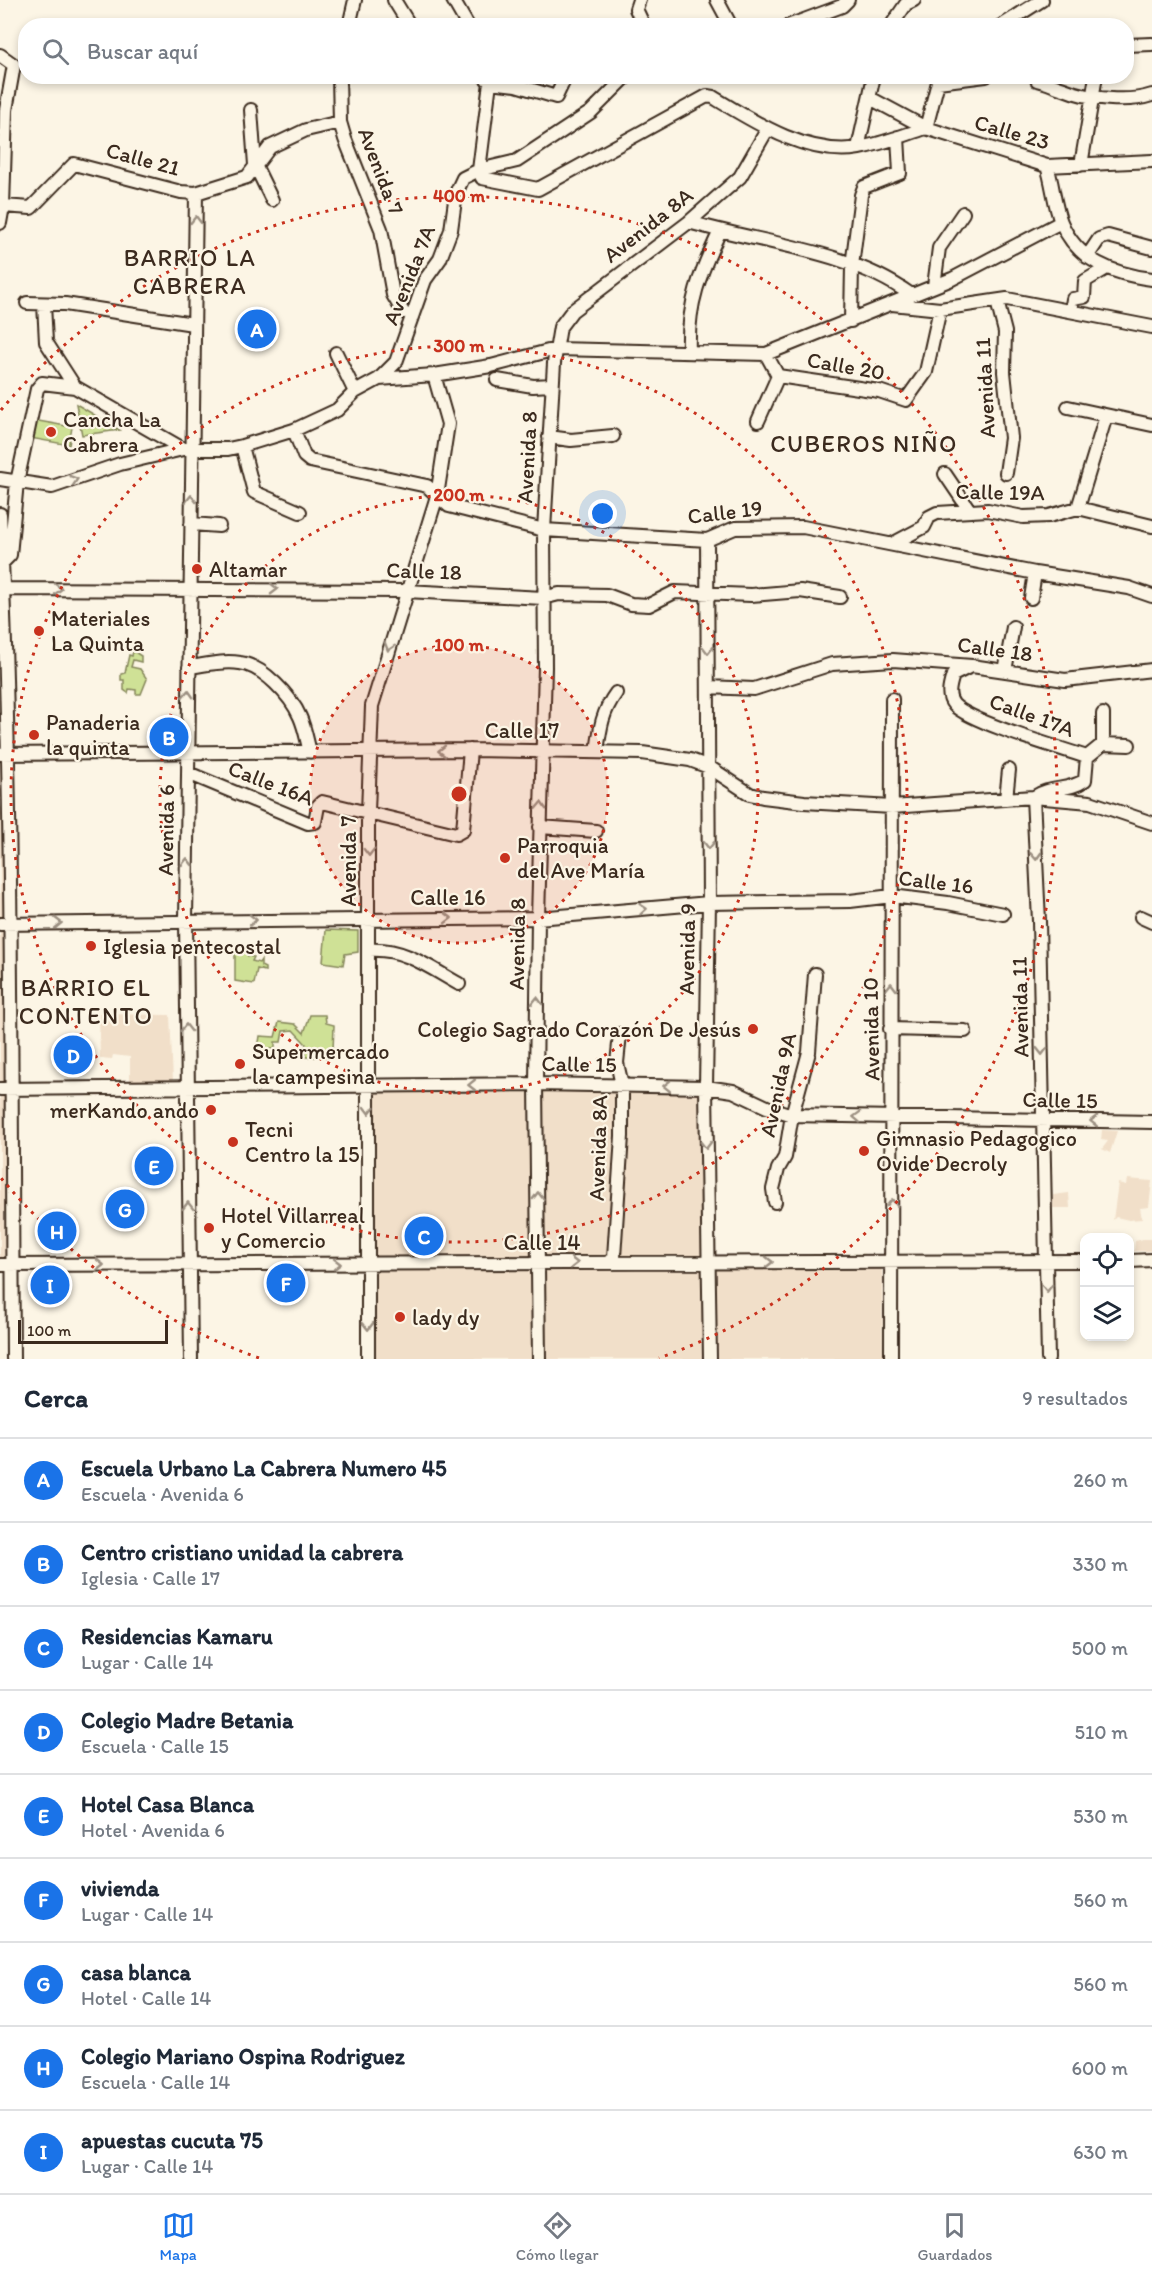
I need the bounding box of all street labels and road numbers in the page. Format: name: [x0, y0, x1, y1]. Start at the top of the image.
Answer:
street label: Calle 23: [971, 108, 1053, 156]
street label: Avenida 7: [352, 124, 410, 218]
street label: Calle 21: [103, 136, 183, 182]
street label: Avenida 8A: [598, 182, 698, 268]
street label: Avenida 7A: [377, 221, 441, 329]
street label: Avenida 11: [969, 337, 1001, 439]
street label: Calle 20: [805, 346, 887, 386]
street label: Avenida 8: [511, 410, 543, 504]
street label: Calle 19A: [955, 478, 1045, 506]
street label: Calle 19: [686, 494, 764, 530]
street label: Calle 18: [386, 556, 462, 586]
street label: Calle 18: [956, 630, 1034, 668]
street label: Calle 17A: [986, 687, 1078, 743]
street label: Calle 17: [485, 717, 559, 744]
street label: Calle 16A: [224, 754, 318, 812]
street label: Avenida 6: [152, 784, 180, 876]
street label: Avenida 7: [335, 815, 362, 907]
street label: Calle 16: [897, 864, 975, 900]
street label: Calle 16: [410, 884, 486, 911]
street label: Avenida 8: [503, 898, 531, 990]
street label: Avenida 9: [673, 903, 701, 995]
street label: Avenida 11: [1006, 956, 1034, 1058]
street label: Avenida 10: [857, 977, 885, 1081]
street label: Avenida 9A: [754, 1030, 802, 1140]
street label: Calle 15: [541, 1050, 617, 1078]
street label: Calle 15: [1022, 1086, 1098, 1114]
street label: Avenida 8A: [583, 1094, 613, 1202]
street label: Calle 14: [504, 1229, 580, 1256]

